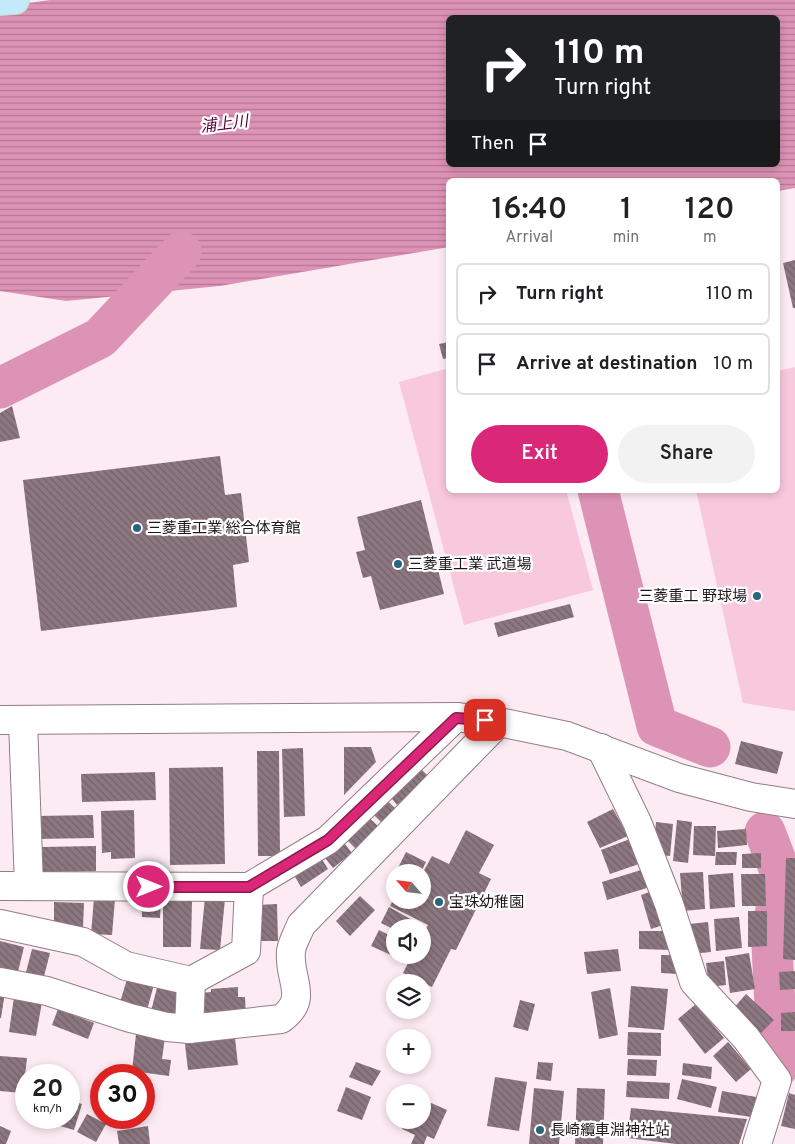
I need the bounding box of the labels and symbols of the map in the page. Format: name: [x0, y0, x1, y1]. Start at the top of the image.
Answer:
water label: 浦上川: [199, 112, 251, 138]
place label: 三菱重工業 総合体育館: [147, 520, 301, 539]
marker: 三菱重工業 総合体育館: [131, 522, 143, 534]
place label: 三菱重工業 武道場: [408, 556, 532, 575]
marker: 三菱重工業 武道場: [392, 558, 404, 570]
place label: 三菱重工 野球場: [638, 588, 747, 607]
marker: 三菱重工 野球場: [751, 590, 763, 602]
pin: [464, 699, 506, 741]
position arrow: [122, 860, 174, 912]
north arrow: [386, 864, 431, 909]
place label: 宝珠幼稚園: [449, 894, 524, 913]
marker: 宝珠幼稚園: [433, 896, 445, 908]
speed limit sign: 30: [90, 1064, 155, 1129]
place label: 長崎纜車淵神社站: [550, 1121, 670, 1141]
marker: 長崎纜車淵神社站: [534, 1124, 546, 1136]

